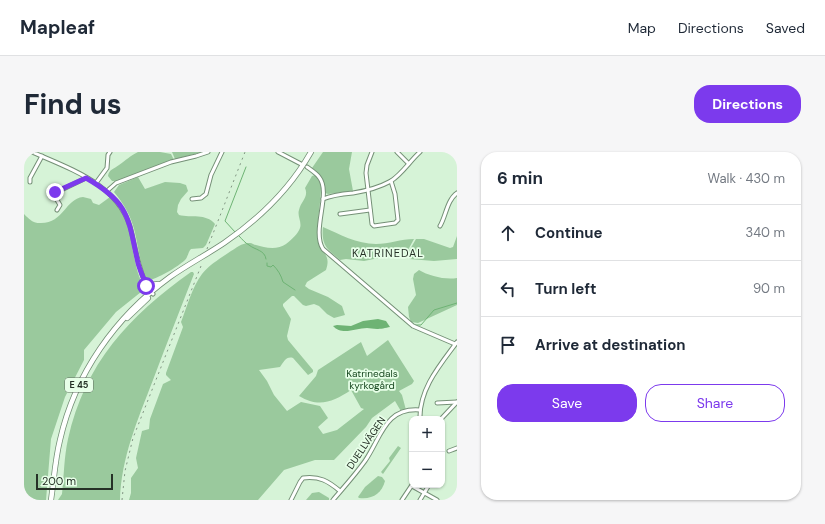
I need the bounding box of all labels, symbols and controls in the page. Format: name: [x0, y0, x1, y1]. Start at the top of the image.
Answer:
text: Mapleaf: [20, 15, 95, 40]
text: Map: [628, 19, 656, 37]
text: Directions: [678, 19, 744, 37]
text: Saved: [766, 19, 805, 37]
button: Directions: [694, 85, 801, 123]
text: Find us: [24, 86, 122, 123]
text: 6 min: [497, 167, 543, 189]
text: Walk · 430 m: [708, 170, 785, 187]
route end: [46, 183, 64, 201]
icon: ahead: [497, 222, 519, 244]
text: Continue: [535, 223, 603, 243]
text: 340 m: [745, 224, 785, 241]
district label: KATRINEDAL: [352, 246, 424, 260]
route start: [137, 277, 155, 295]
icon: left: [497, 278, 519, 300]
text: Turn left: [535, 279, 596, 299]
text: 90 m: [753, 280, 785, 297]
icon: arrive: [497, 334, 519, 356]
text: Arrive at destination: [535, 335, 686, 355]
park label: Katrinedals kyrkogård: [346, 367, 398, 392]
road number: E 45: [65, 378, 93, 392]
button: Save: [497, 384, 637, 422]
button: Share: [645, 384, 785, 422]
street label: DUELLVÄGEN: [344, 414, 388, 472]
map controls: [409, 416, 445, 488]
button: +: [409, 416, 445, 452]
button: −: [409, 452, 445, 488]
scale bar: [36, 472, 113, 491]
text: 200 m: [42, 474, 76, 488]

